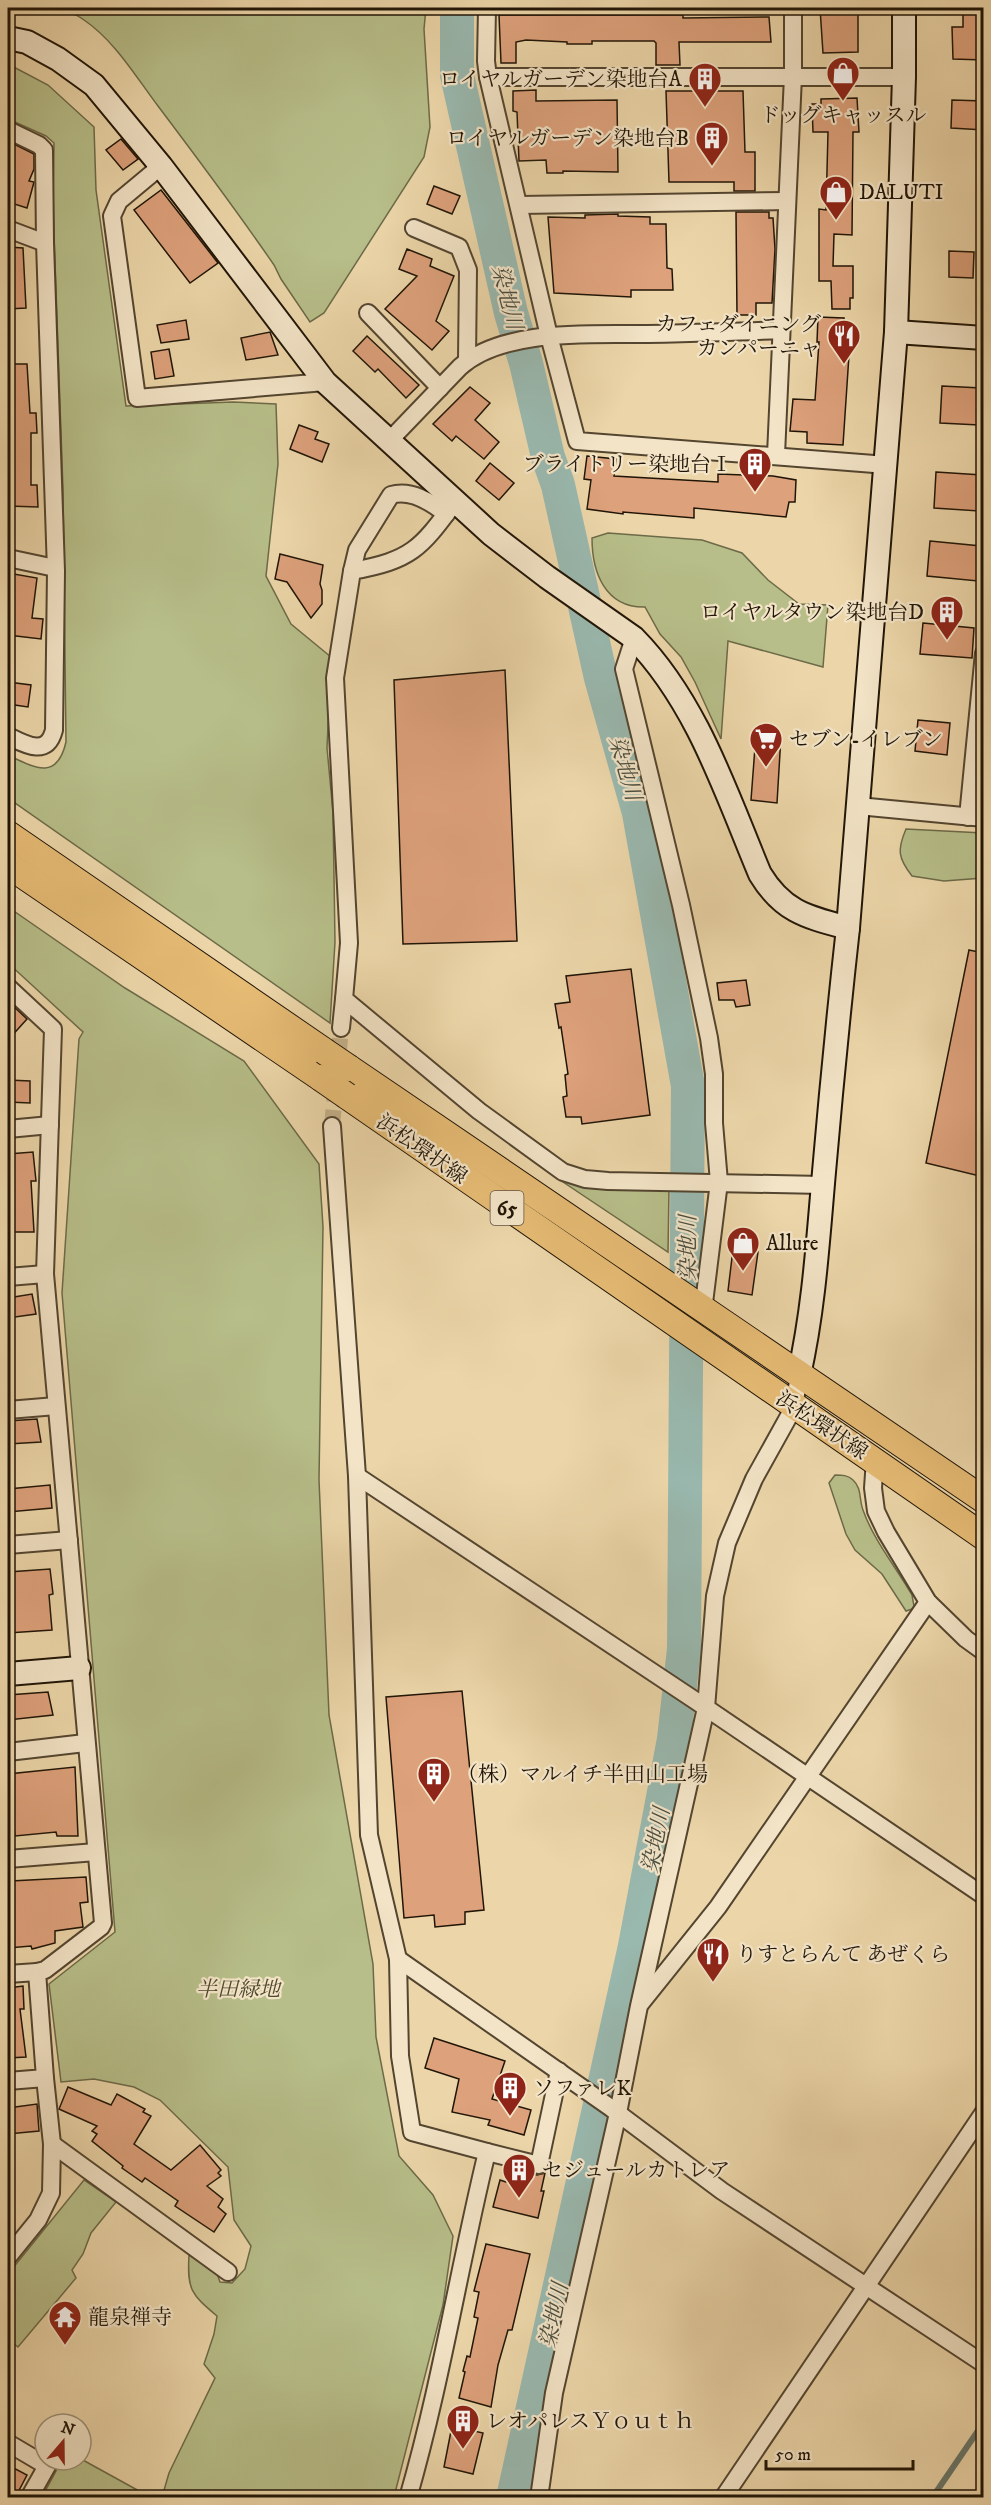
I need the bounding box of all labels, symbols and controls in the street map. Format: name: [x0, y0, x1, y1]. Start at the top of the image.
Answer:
shop icon: ドッグキャッスル: [825, 55, 861, 102]
building icon: ロイヤルガーデン染地台A: [687, 61, 723, 108]
place label: ロイヤルガーデン染地台A: [439, 67, 683, 93]
place label: ドッグキャッスル: [759, 103, 927, 129]
building icon: ロイヤルガーデン染地台B: [694, 120, 730, 167]
place label: ロイヤルガーデン染地台B: [446, 126, 689, 152]
shop icon: DALUTI: [818, 174, 854, 221]
place label: DALUTI: [859, 180, 943, 206]
water label: 染地川: [485, 262, 528, 335]
place label: カフェダイニング カンパーニャ: [656, 312, 821, 362]
restaurant icon: カフェダイニング カンパーニャ: [826, 318, 862, 365]
building icon: ブライトリー染地台Ⅰ: [737, 446, 773, 493]
place label: ブライトリー染地台Ⅰ: [523, 452, 732, 478]
building icon: ロイヤルタウン染地台D: [929, 594, 965, 641]
place label: ロイヤルタウン染地台D: [700, 600, 924, 626]
supermarket icon: セブン-イレブン: [748, 721, 784, 768]
place label: セブン-イレブン: [789, 727, 943, 753]
water label: 染地川: [602, 733, 647, 806]
street label: 浜松環状線: [371, 1109, 472, 1191]
road number: 65: [490, 1191, 524, 1225]
water label: 染地川: [675, 1213, 702, 1281]
shop icon: Allure: [725, 1225, 761, 1272]
place label: Allure: [766, 1231, 819, 1257]
street label: 浜松環状線: [771, 1386, 872, 1466]
building icon: （株）マルイチ半田山工場: [416, 1756, 452, 1803]
place label: （株）マルイチ半田山工場: [457, 1762, 708, 1788]
water label: 染地川: [637, 1803, 676, 1875]
restaurant icon: りすとらんて あぜくら: [695, 1936, 731, 1983]
place label: りすとらんて あぜくら: [736, 1942, 951, 1968]
park label: 半田緑地: [196, 1977, 282, 2003]
building icon: ソファレK: [492, 2070, 528, 2117]
place label: ソファレK: [533, 2076, 632, 2102]
building icon: セジュールカトレア: [501, 2152, 537, 2199]
place label: セジュールカトレア: [542, 2158, 730, 2184]
water label: 染地川: [534, 2278, 575, 2350]
temple icon: 龍泉禅寺: [47, 2299, 83, 2346]
place label: 龍泉禅寺: [88, 2305, 172, 2331]
building icon: レオパレスＹｏｕｔｈ: [445, 2403, 481, 2450]
place label: レオパレスＹｏｕｔｈ: [486, 2409, 695, 2435]
north arrow: [33, 2412, 93, 2472]
text: N: [58, 2417, 77, 2440]
scale bar: [766, 2433, 913, 2471]
text: 50 m: [775, 2444, 811, 2466]

